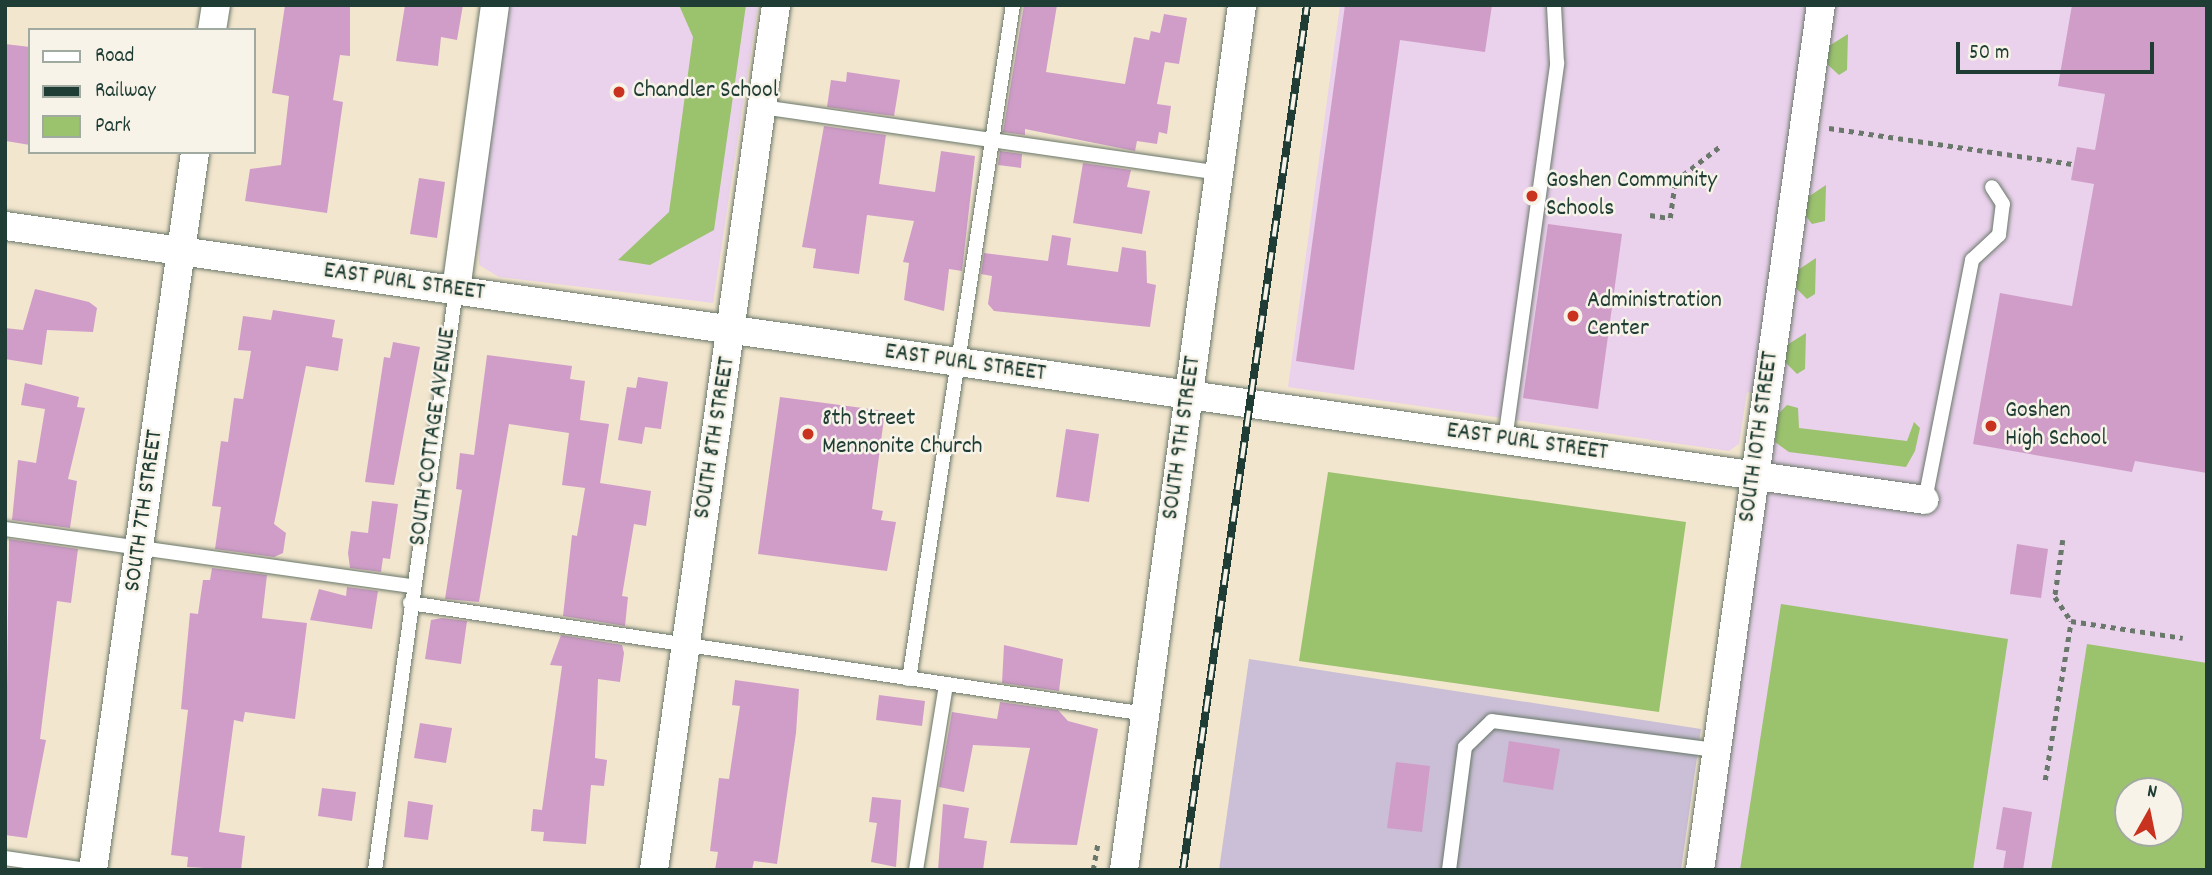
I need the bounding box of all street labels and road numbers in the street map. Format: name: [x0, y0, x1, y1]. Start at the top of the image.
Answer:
street label: EAST PURL STREET: [322, 257, 486, 309]
street label: SOUTH COTTAGE AVENUE: [404, 326, 464, 548]
street label: EAST PURL STREET: [883, 338, 1047, 390]
street label: SOUTH 10TH STREET: [1734, 350, 1786, 524]
street label: SOUTH 9TH STREET: [1157, 354, 1209, 522]
street label: SOUTH 8TH STREET: [689, 355, 743, 521]
street label: EAST PURL STREET: [1445, 417, 1609, 469]
street label: SOUTH 7TH STREET: [119, 428, 171, 594]

